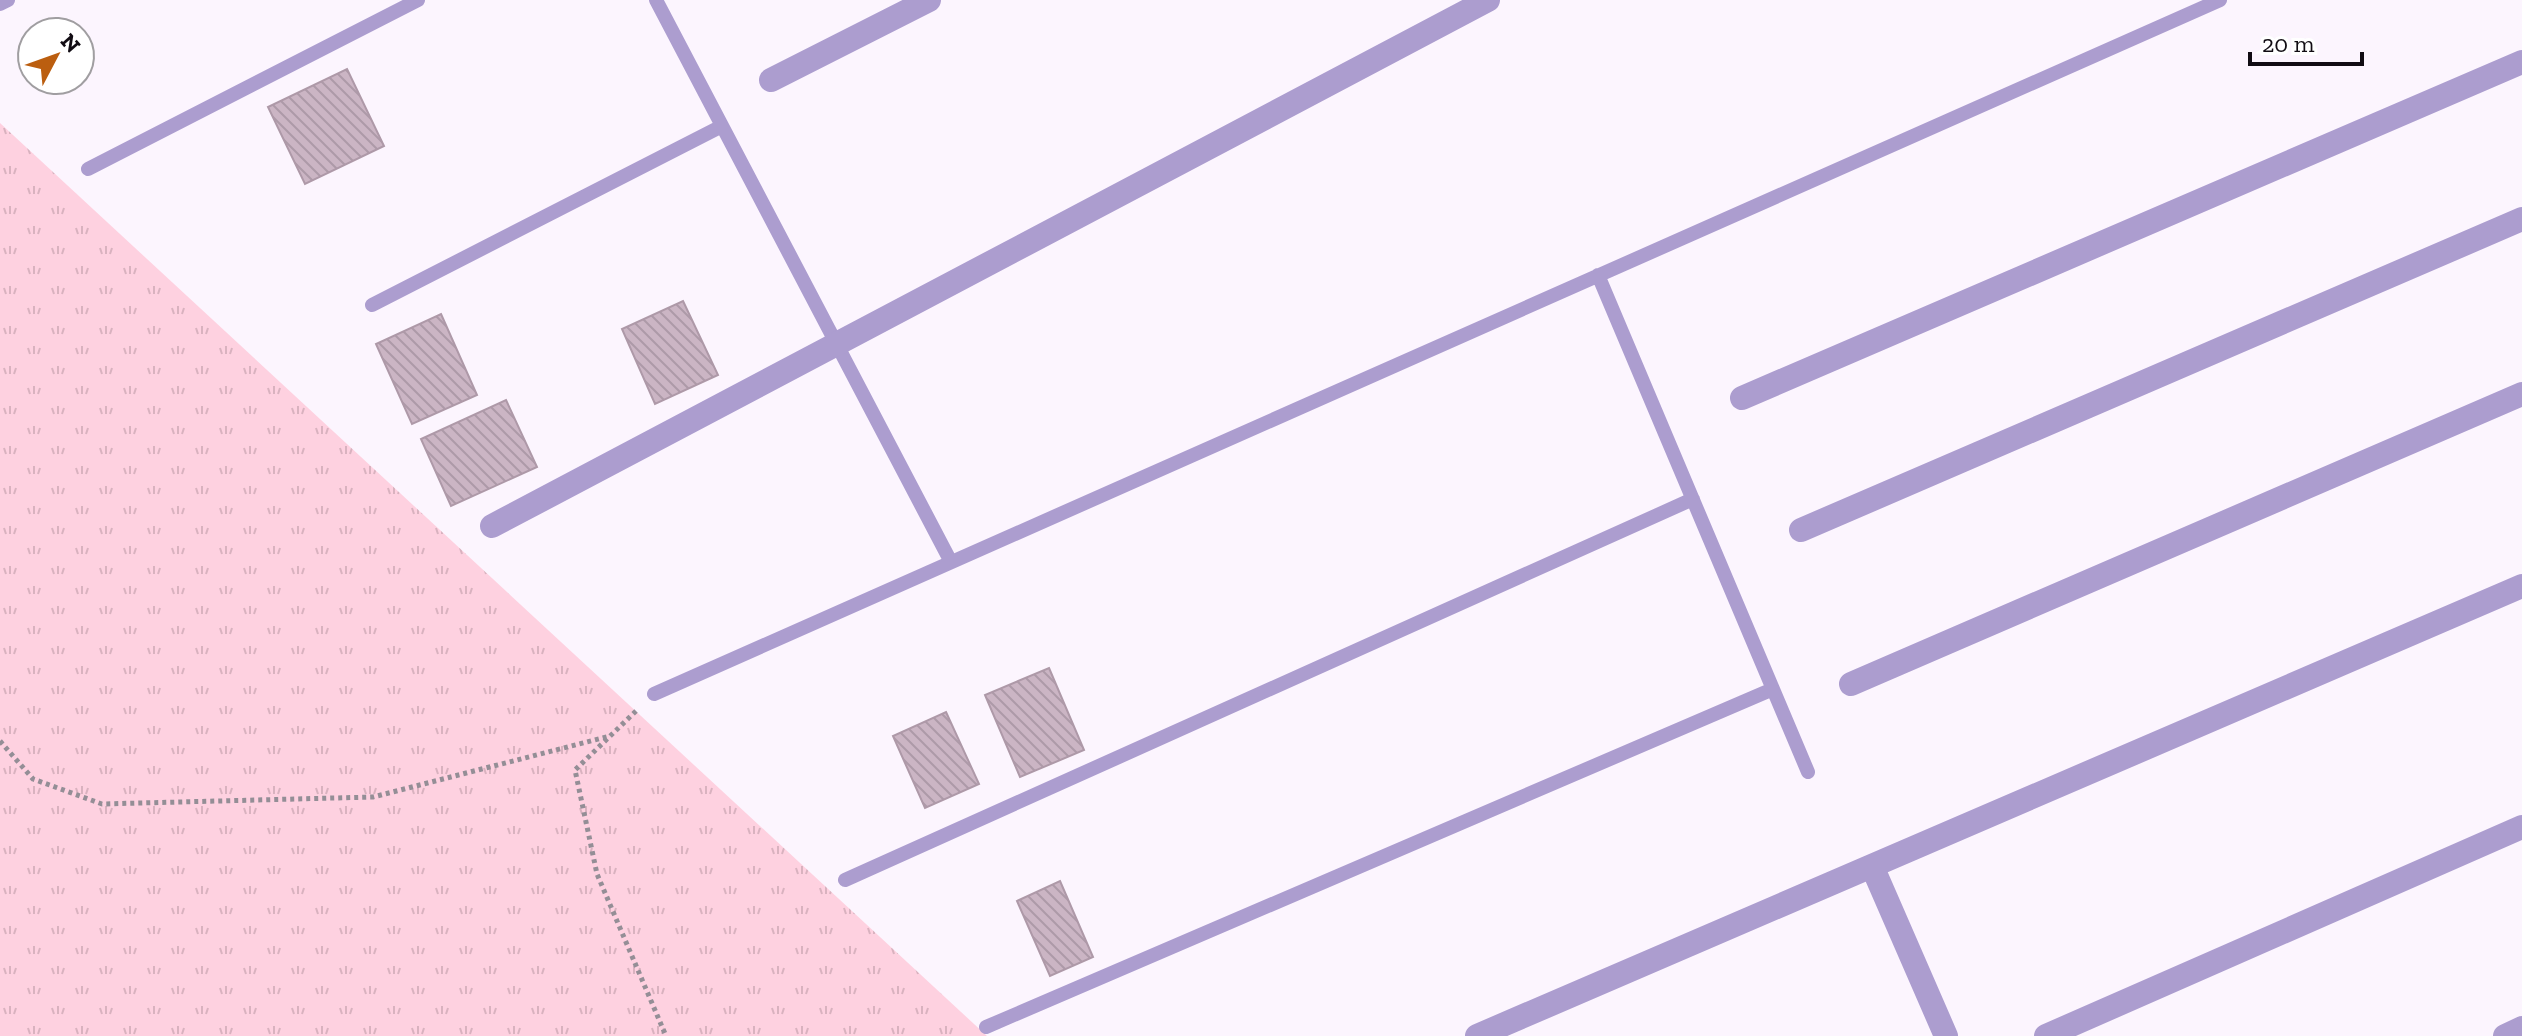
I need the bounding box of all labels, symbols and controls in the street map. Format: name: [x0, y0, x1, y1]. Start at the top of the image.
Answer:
north arrow: [16, 16, 96, 96]
scale bar: [2250, 16, 2362, 66]
text: N: [55, 28, 87, 59]
text: 20 m: [2262, 29, 2315, 58]

